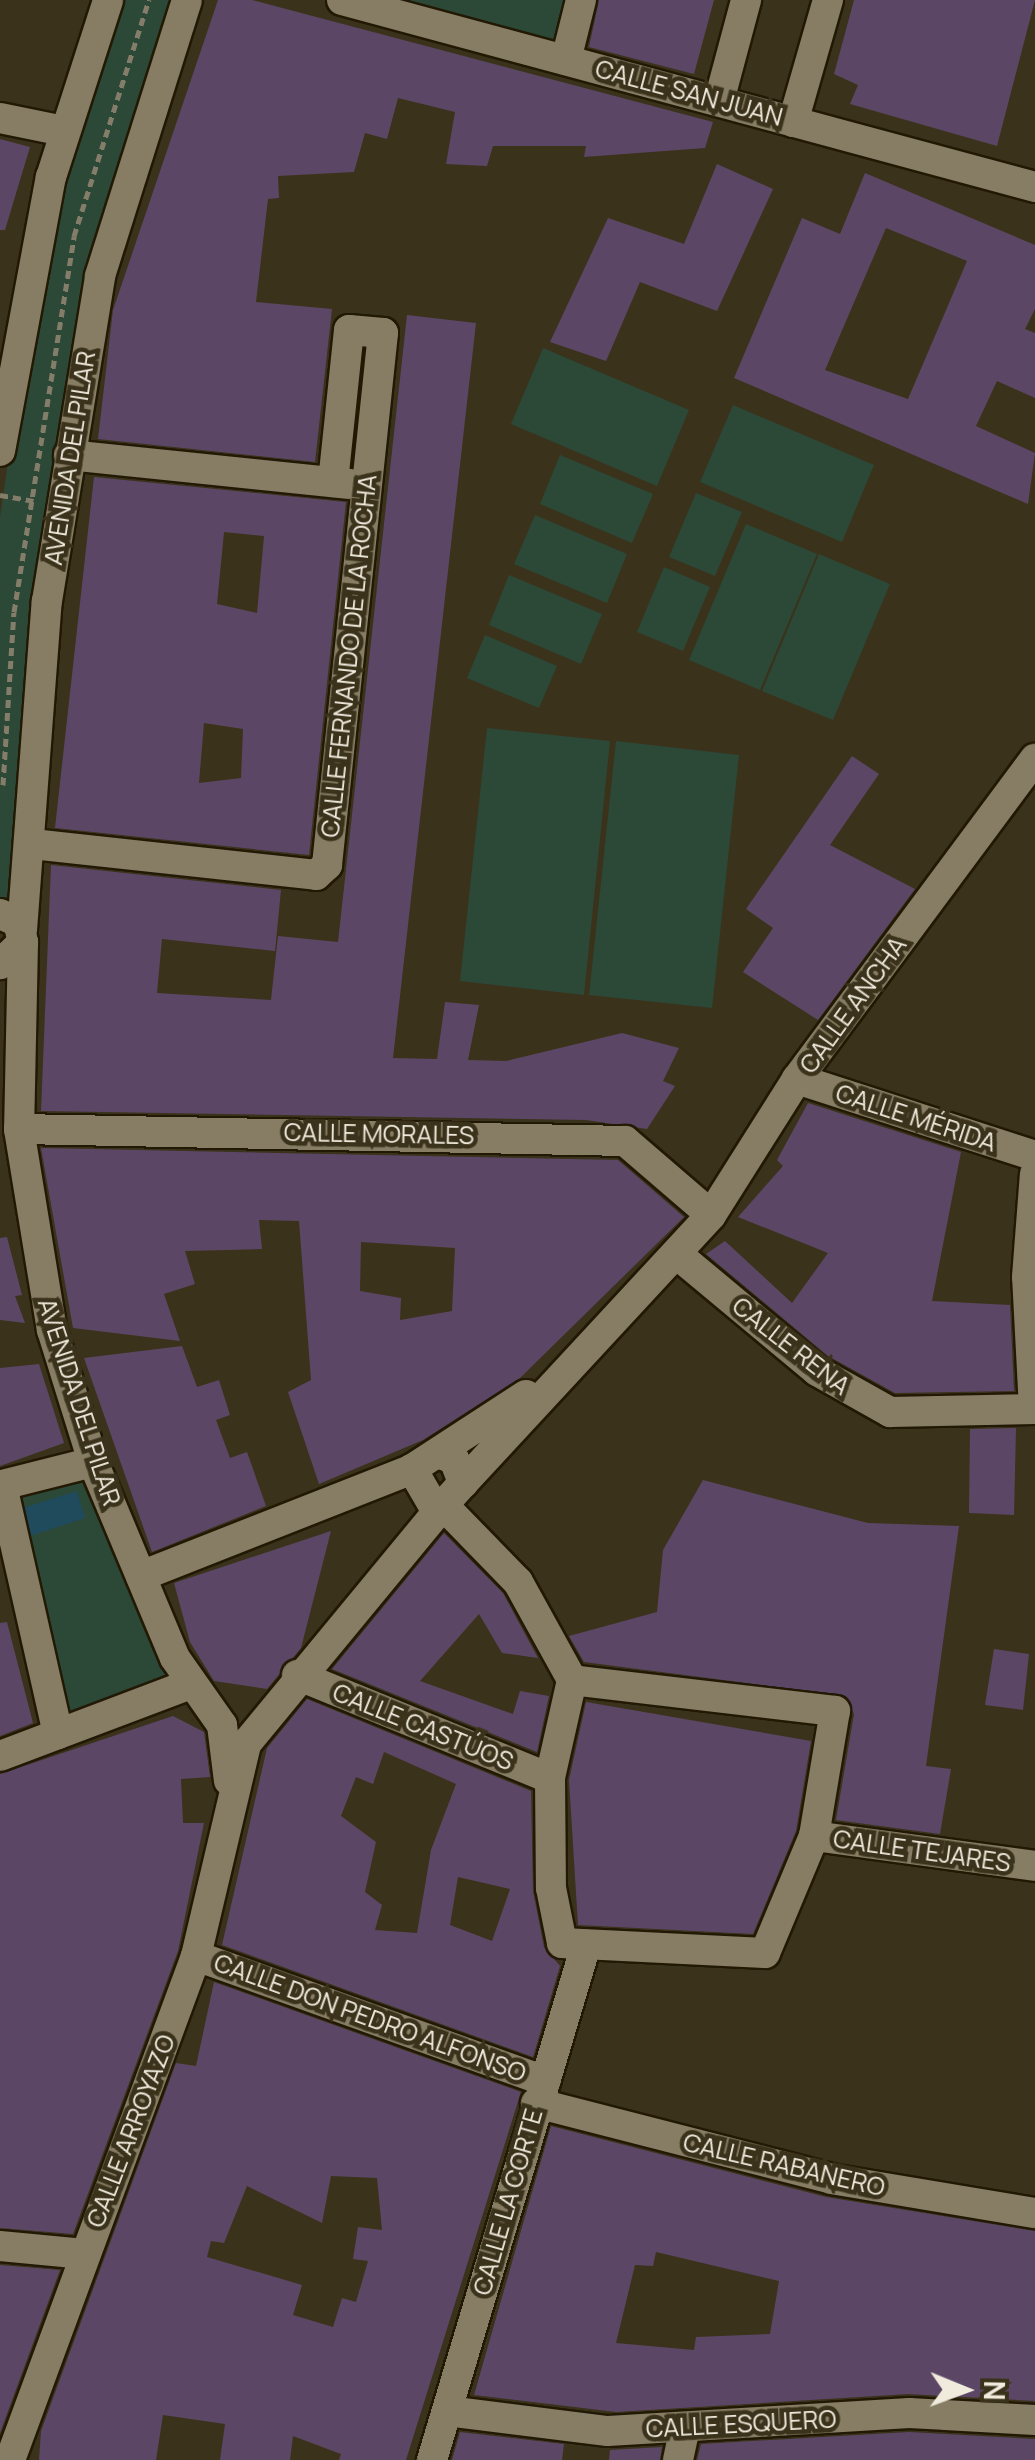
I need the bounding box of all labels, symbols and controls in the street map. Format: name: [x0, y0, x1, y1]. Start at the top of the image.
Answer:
street label: CALLE SAN JUAN: [592, 54, 786, 132]
street label: AVENIDA DEL PILAR: [38, 348, 102, 568]
street label: CALLE FERNANDO DE LA ROCHA: [315, 473, 383, 839]
street label: CALLE ANCHA: [793, 931, 913, 1079]
street label: CALLE MÉRIDA: [832, 1078, 1000, 1158]
street label: CALLE MORALES: [284, 1117, 474, 1151]
street label: CALLE RENA: [726, 1291, 856, 1401]
street label: AVENIDA DEL PILAR: [31, 1294, 127, 1510]
street label: CALLE CASTÚOS: [328, 1677, 518, 1777]
street label: CALLE TEJARES: [831, 1824, 1013, 1878]
street label: CALLE DON PEDRO ALFONSO: [210, 1947, 530, 2089]
street label: CALLE ARROYAZO: [80, 2030, 182, 2232]
street label: CALLE LA CORTE: [467, 2105, 549, 2299]
street label: CALLE RABANERO: [680, 2127, 888, 2203]
north arrow: [915, 2340, 1015, 2440]
text: N: [976, 2380, 1014, 2401]
street label: CALLE ESQUERO: [645, 2404, 837, 2444]

